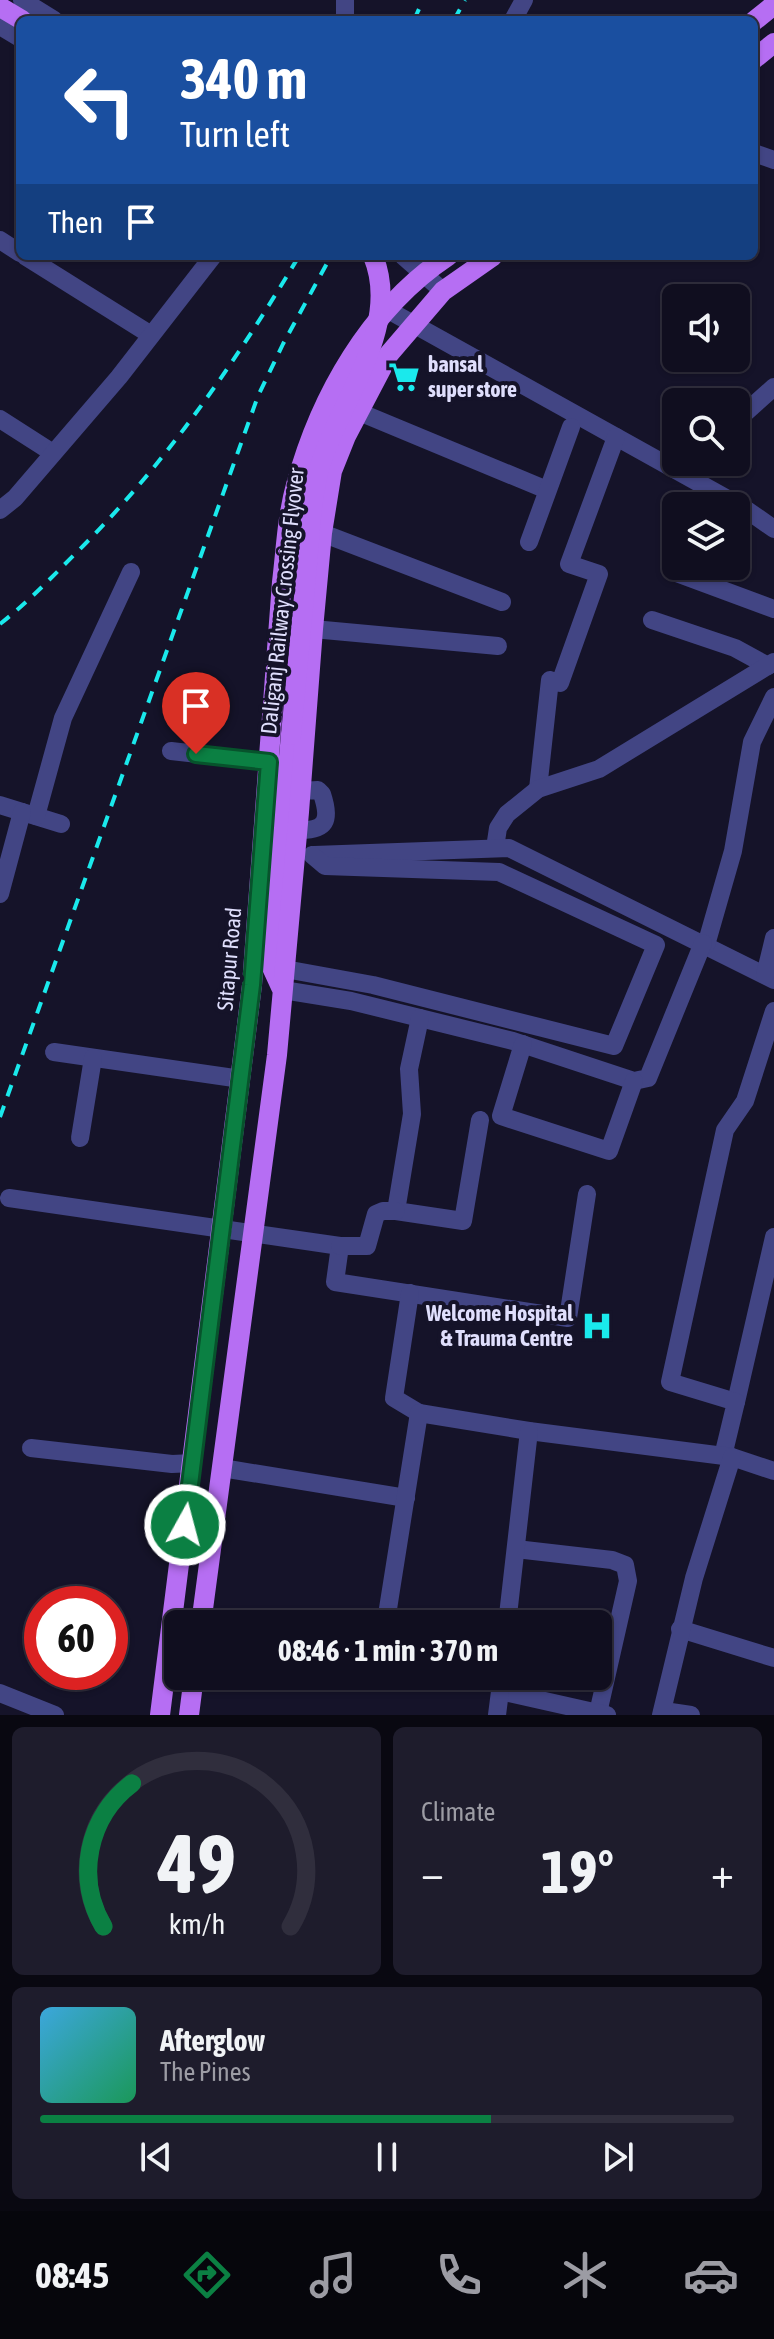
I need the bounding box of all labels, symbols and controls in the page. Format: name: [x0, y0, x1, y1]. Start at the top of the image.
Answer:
text: 340 m: [180, 47, 307, 111]
icon: left: [48, 48, 152, 152]
text: Turn left: [180, 113, 290, 155]
icon: arrive: [119, 200, 163, 244]
text: Then: [48, 205, 103, 239]
map controls: [662, 284, 750, 580]
button: sound: [662, 284, 750, 372]
place label: bansal super store: [428, 351, 517, 402]
supermarket icon: bansal super store: [387, 360, 421, 394]
button: search: [662, 388, 750, 476]
street label: Daliganj Railway Crossing Flyover: [255, 466, 309, 736]
button: layers: [662, 492, 750, 580]
pin: [162, 672, 230, 754]
icon: arrive: [174, 684, 218, 728]
street label: Sitapur Road: [212, 906, 246, 1012]
place label: Welcome Hospital & Trauma Centre: [425, 1300, 574, 1351]
hospital icon: Welcome Hospital & Trauma Centre: [580, 1309, 614, 1343]
position arrow: [143, 1483, 227, 1567]
speed limit sign: 60: [24, 1586, 128, 1690]
text: 08:46 · 1 min · 370 m: [278, 1633, 498, 1667]
text: Climate: [421, 1797, 495, 1827]
text: 49: [156, 1815, 236, 1911]
text: 19°: [541, 1837, 614, 1906]
text: −: [421, 1847, 444, 1897]
text: +: [711, 1847, 734, 1897]
text: km/h: [168, 1907, 225, 1940]
text: Afterglow: [160, 2023, 265, 2057]
text: The Pines: [160, 2057, 251, 2087]
icon: previous: [134, 2135, 178, 2179]
icon: pause: [365, 2135, 409, 2179]
icon: next: [596, 2135, 640, 2179]
icon: directions: [179, 2247, 235, 2303]
icon: music: [305, 2247, 361, 2303]
icon: phone: [431, 2247, 487, 2303]
icon: climate: [557, 2247, 613, 2303]
icon: car: [683, 2247, 739, 2303]
text: 08:45: [35, 2254, 109, 2296]

